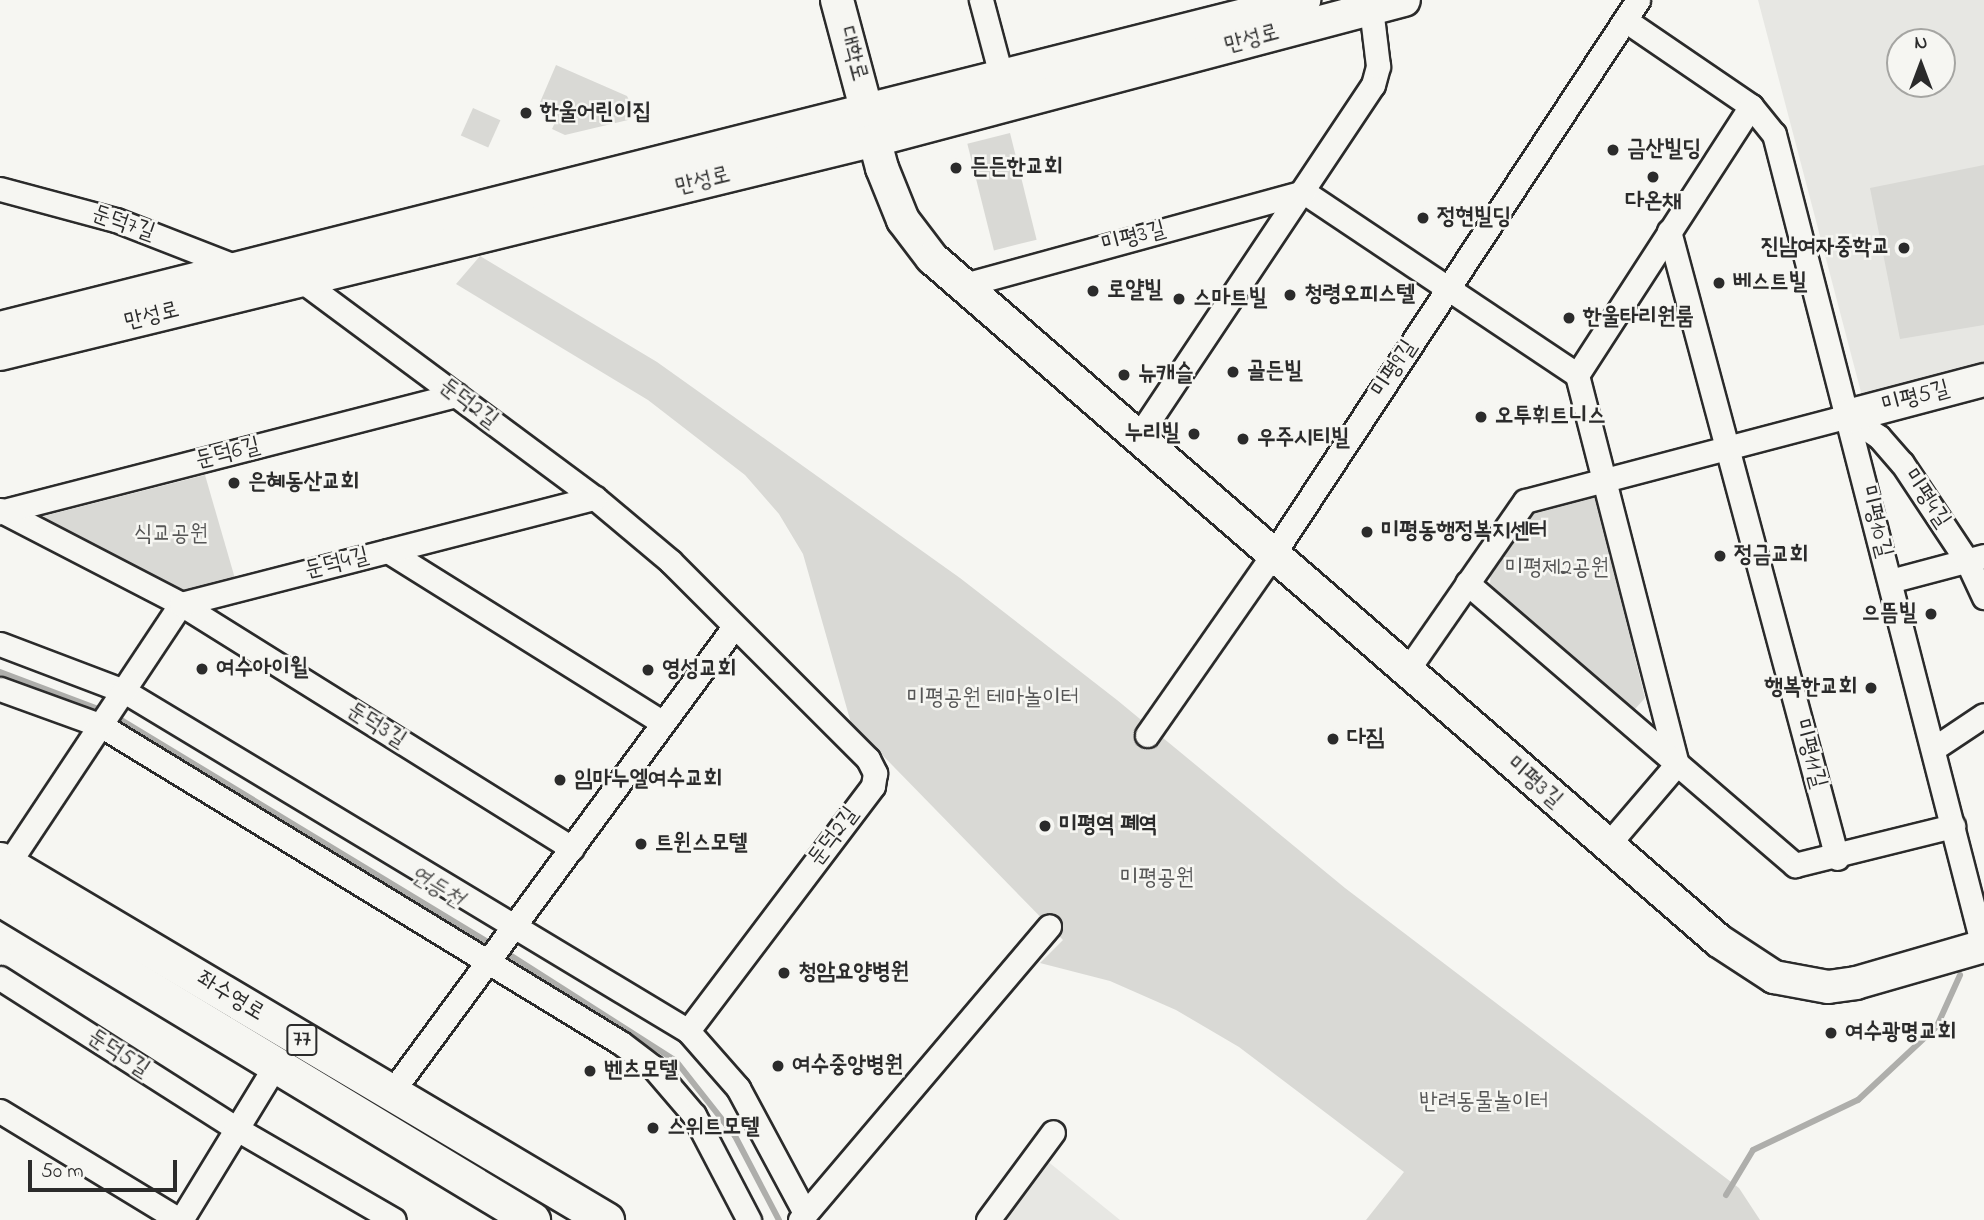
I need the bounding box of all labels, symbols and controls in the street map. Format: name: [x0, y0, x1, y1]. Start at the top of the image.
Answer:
street label: 만성로: [1222, 19, 1282, 61]
street label: 대학로: [831, 24, 873, 84]
north arrow: [1886, 28, 1956, 98]
text: N: [1915, 30, 1927, 57]
place label: 한울어린이집: [540, 99, 651, 127]
marker: 한울어린이집: [518, 105, 534, 121]
place label: 금산빌딩: [1627, 136, 1701, 164]
marker: 금산빌딩: [1605, 142, 1621, 158]
place label: 든든한교회: [970, 154, 1063, 182]
marker: 든든한교회: [948, 160, 964, 176]
street label: 만성로: [673, 162, 733, 202]
marker: 다온채: [1645, 169, 1661, 185]
place label: 다온채: [1625, 188, 1681, 216]
street label: 둔덕7길: [88, 200, 158, 248]
place label: 정현빌딩: [1437, 204, 1511, 232]
marker: 정현빌딩: [1415, 210, 1431, 226]
street label: 미평3길: [1099, 216, 1169, 260]
place label: 진남여자중학교: [1760, 234, 1890, 262]
marker: 진남여자중학교: [1896, 240, 1912, 256]
place label: 베스트빌: [1733, 269, 1807, 297]
marker: 베스트빌: [1711, 275, 1727, 291]
place label: 로얄빌: [1107, 277, 1163, 305]
place label: 청령오피스텔: [1304, 281, 1415, 309]
marker: 로얄빌: [1085, 283, 1101, 299]
place label: 스마트빌: [1193, 285, 1267, 313]
marker: 청령오피스텔: [1282, 287, 1298, 303]
marker: 스마트빌: [1171, 291, 1187, 307]
street label: 만성로: [122, 297, 182, 337]
place label: 한울타리원룸: [1583, 304, 1694, 332]
marker: 한울타리원룸: [1561, 310, 1577, 326]
street label: 미평9길: [1366, 335, 1424, 403]
place label: 골든빌: [1247, 358, 1303, 386]
place label: 뉴캐슬: [1138, 361, 1194, 389]
marker: 골든빌: [1225, 364, 1241, 380]
marker: 뉴캐슬: [1116, 367, 1132, 383]
street label: 둔덕2길: [433, 373, 503, 435]
street label: 미평5길: [1879, 376, 1953, 420]
place label: 오투휘트니스: [1495, 403, 1606, 431]
marker: 오투휘트니스: [1473, 409, 1489, 425]
place label: 누리빌: [1124, 420, 1180, 448]
place label: 우주시티빌: [1257, 425, 1350, 453]
marker: 누리빌: [1186, 426, 1202, 442]
marker: 우주시티빌: [1235, 431, 1251, 447]
street label: 둔덕6길: [193, 433, 263, 475]
street label: 미평4길: [1896, 464, 1956, 534]
place label: 은혜동산교회: [248, 469, 359, 497]
marker: 은혜동산교회: [226, 475, 242, 491]
street label: 미평10길: [1853, 483, 1897, 561]
place label: 미평동행정복지센터: [1381, 518, 1548, 546]
park label: 식교공원: [134, 521, 208, 549]
marker: 미평동행정복지센터: [1359, 524, 1375, 540]
place label: 정금교회: [1734, 542, 1808, 570]
street label: 둔덕4길: [302, 543, 372, 585]
marker: 정금교회: [1712, 548, 1728, 564]
park label: 미평제2공원: [1505, 555, 1609, 583]
place label: 으뜸빌: [1861, 600, 1917, 628]
marker: 으뜸빌: [1923, 606, 1939, 622]
place label: 여수아이윌: [216, 655, 309, 683]
place label: 영성교회: [662, 656, 736, 684]
marker: 여수아이윌: [194, 661, 210, 677]
marker: 영성교회: [640, 662, 656, 678]
place label: 행복한교회: [1764, 674, 1857, 702]
marker: 행복한교회: [1863, 680, 1879, 696]
park label: 미평공원 테마놀이터: [907, 685, 1079, 713]
street label: 둔덕3길: [341, 697, 411, 755]
street label: 미평11길: [1787, 717, 1831, 791]
place label: 다짐: [1347, 725, 1384, 753]
marker: 다짐: [1325, 731, 1341, 747]
street label: 미평3길: [1500, 751, 1568, 815]
place label: 임마누엘여수교회: [574, 766, 722, 794]
marker: 임마누엘여수교회: [552, 772, 568, 788]
street label: 둔덕2길: [803, 802, 865, 872]
place label: 미평역 폐역: [1059, 812, 1157, 840]
marker: 미평역 폐역: [1037, 818, 1053, 834]
place label: 트윈스모텔: [655, 830, 748, 858]
marker: 트윈스모텔: [633, 836, 649, 852]
water label: 연등천: [404, 861, 468, 915]
park label: 미평공원: [1120, 865, 1194, 893]
place label: 청암요양병원: [798, 959, 909, 987]
marker: 청암요양병원: [776, 965, 792, 981]
street label: 좌수영로: [191, 966, 269, 1028]
place label: 여수광명교회: [1845, 1019, 1956, 1047]
road number: 77: [286, 1023, 318, 1058]
street label: 둔덕5길: [82, 1024, 154, 1084]
marker: 여수광명교회: [1823, 1025, 1839, 1041]
place label: 여수중앙병원: [792, 1052, 903, 1080]
place label: 벤츠모텔: [604, 1057, 678, 1085]
marker: 여수중앙병원: [770, 1058, 786, 1074]
marker: 벤츠모텔: [582, 1063, 598, 1079]
park label: 반려동물놀이터: [1419, 1089, 1549, 1117]
place label: 스위트모텔: [667, 1114, 760, 1142]
marker: 스위트모텔: [645, 1120, 661, 1136]
scale bar: [32, 1146, 180, 1190]
text: 50 m: [41, 1157, 84, 1187]

